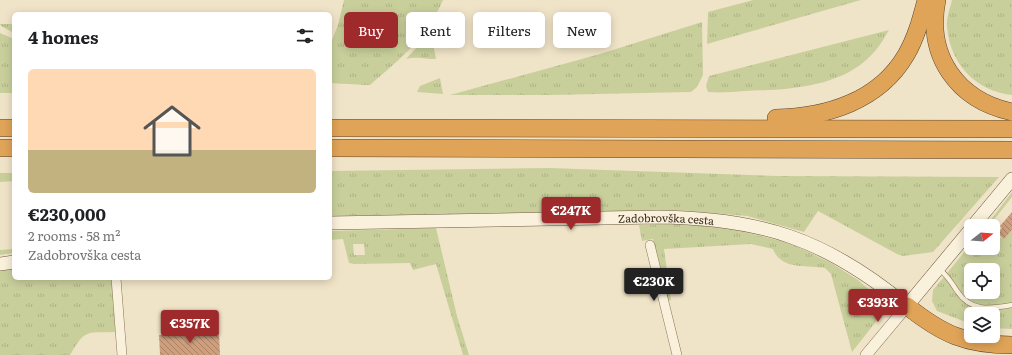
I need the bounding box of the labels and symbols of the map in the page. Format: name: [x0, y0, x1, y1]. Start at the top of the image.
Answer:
pin: €247K: [543, 197, 599, 231]
street label: Zadobrovška cesta: [618, 209, 715, 228]
north arrow: [964, 219, 1000, 255]
pin: €230K: [626, 268, 682, 302]
pin: €393K: [850, 289, 906, 323]
pin: €357K: [162, 310, 218, 344]

